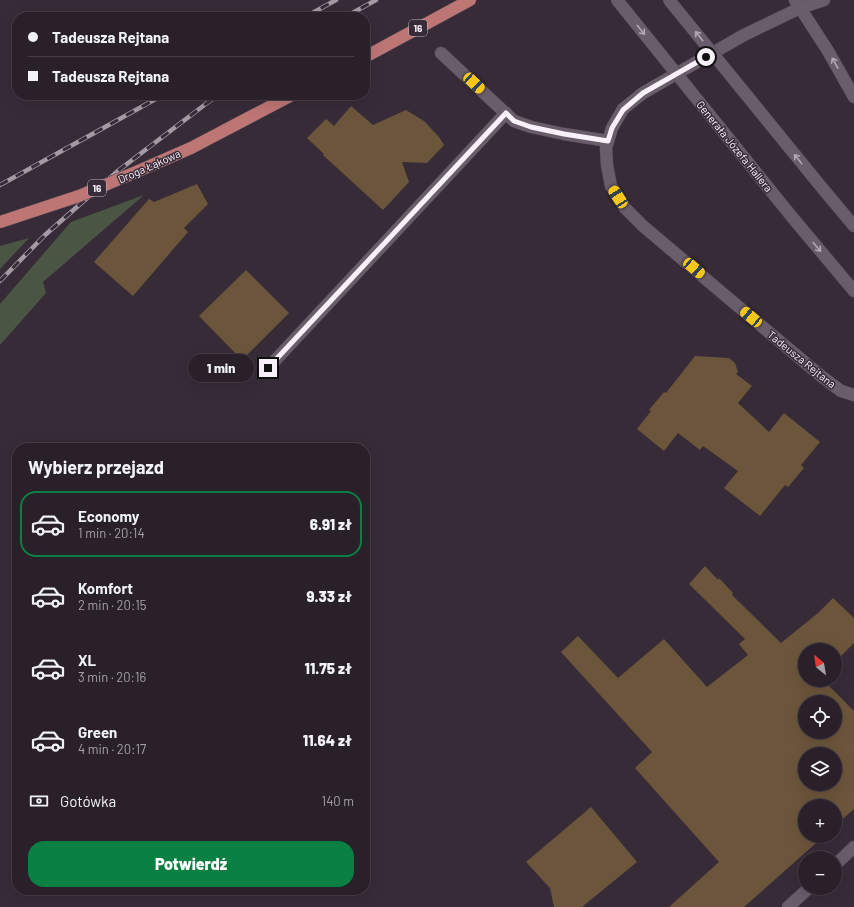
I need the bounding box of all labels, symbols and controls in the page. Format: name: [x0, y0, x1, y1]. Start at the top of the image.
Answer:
road number: 16: [409, 20, 427, 36]
one-way arrow: [637, 25, 646, 36]
text: Tadeusza Rejtana: [52, 28, 169, 46]
one-way arrow: [694, 31, 703, 42]
route start: [697, 48, 715, 66]
one-way arrow: [830, 57, 838, 69]
text: Tadeusza Rejtana: [52, 67, 169, 85]
car: [461, 70, 487, 96]
street label: Generała Józefa Hallera: [694, 98, 776, 194]
street label: Droga Łąkowa: [116, 146, 182, 186]
one-way arrow: [794, 153, 803, 164]
road number: 16: [88, 180, 106, 196]
car: [606, 184, 630, 210]
one-way arrow: [812, 241, 821, 252]
car: [681, 256, 707, 280]
car: [738, 305, 764, 329]
street label: Tadeusza Rejtana: [765, 328, 839, 390]
callout: 1 min: [188, 354, 254, 382]
route end: [259, 359, 277, 377]
text: 1 min: [207, 360, 235, 376]
text: Wybierz przejazd: [28, 456, 164, 478]
icon: car: [30, 506, 66, 542]
text: Economy: [78, 507, 139, 525]
text: 6.91 zł: [310, 515, 352, 533]
text: 1 min · 20:14: [78, 525, 145, 541]
icon: car: [30, 578, 66, 614]
text: Komfort: [78, 579, 133, 597]
text: 9.33 zł: [307, 587, 352, 605]
text: 2 min · 20:15: [78, 597, 147, 613]
north arrow: [798, 643, 842, 687]
map controls: [798, 643, 842, 895]
icon: car: [30, 650, 66, 686]
text: XL: [78, 651, 96, 669]
text: 11.75 zł: [304, 659, 352, 677]
text: 3 min · 20:16: [78, 669, 146, 685]
button: locate: [798, 695, 842, 739]
icon: car: [30, 722, 66, 758]
text: Green: [78, 723, 117, 741]
text: 11.64 zł: [303, 731, 352, 749]
text: 4 min · 20:17: [78, 741, 146, 757]
button: layers: [798, 747, 842, 791]
icon: cash: [28, 790, 50, 812]
text: Gotówka: [60, 792, 116, 810]
text: 140 m: [322, 793, 354, 809]
button: +: [798, 799, 842, 843]
button: Potwierdź: [28, 841, 354, 887]
button: −: [798, 851, 842, 895]

